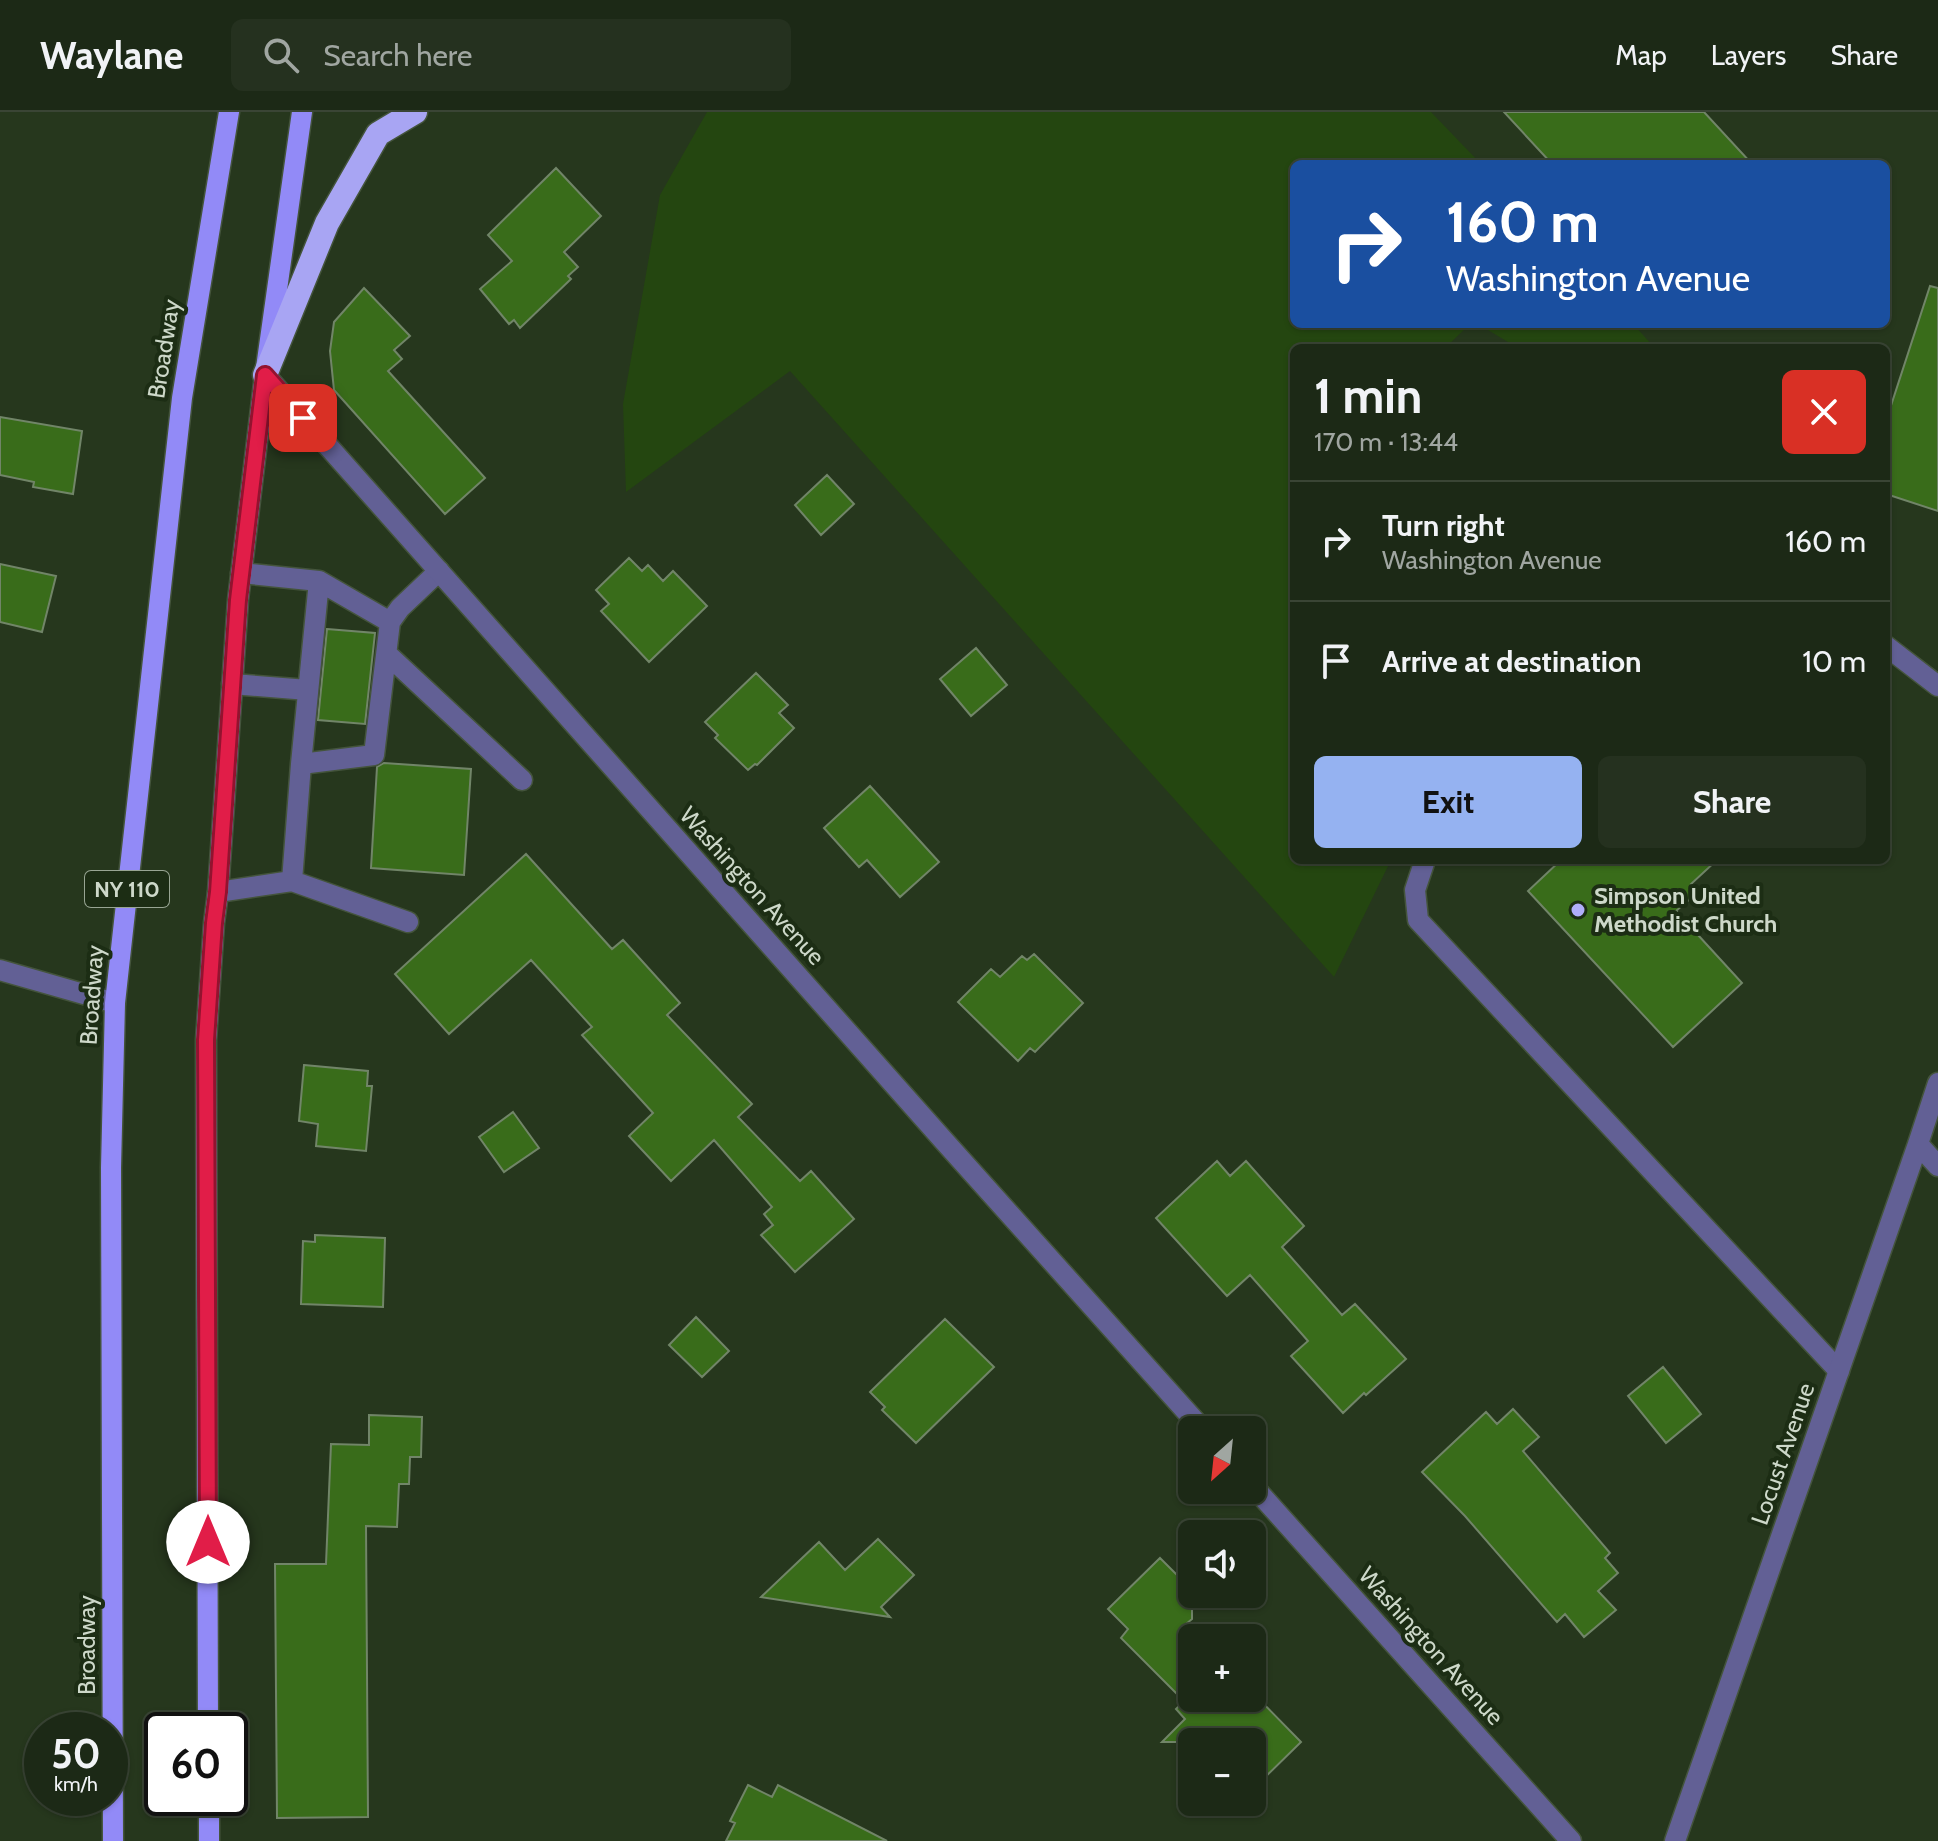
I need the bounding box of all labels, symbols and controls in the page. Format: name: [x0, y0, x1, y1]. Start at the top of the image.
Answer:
search box: [231, 19, 791, 91]
text: Waylane: [40, 32, 183, 79]
icon: search: [259, 33, 303, 77]
text: Search here: [323, 37, 472, 74]
text: Map: [1615, 38, 1667, 72]
text: Layers: [1711, 38, 1786, 72]
text: Share: [1830, 38, 1898, 72]
text: 160 m: [1446, 188, 1599, 256]
icon: right: [1314, 192, 1418, 296]
text: Washington Avenue: [1446, 256, 1750, 300]
street label: Broadway: [141, 297, 186, 401]
text: 1 min: [1314, 367, 1422, 425]
button: close: [1782, 370, 1866, 454]
pin: [269, 384, 337, 452]
icon: arrive: [281, 396, 325, 440]
text: 170 m · 13:44: [1314, 426, 1458, 458]
text: Turn right: [1382, 507, 1505, 544]
icon: right: [1314, 519, 1358, 563]
text: 160 m: [1785, 523, 1866, 560]
text: Washington Avenue: [1382, 544, 1602, 576]
icon: arrive: [1314, 639, 1358, 683]
text: Arrive at destination: [1382, 643, 1642, 680]
text: 10 m: [1802, 643, 1866, 680]
button: Exit: [1314, 756, 1582, 848]
button: Share: [1598, 756, 1866, 848]
street label: Washington Avenue: [674, 801, 831, 971]
road number: NY 110: [85, 871, 169, 907]
place label: Simpson United Methodist Church: [1594, 881, 1777, 938]
marker: Simpson United Methodist Church: [1569, 901, 1587, 919]
street label: Broadway: [74, 944, 109, 1046]
street label: Locust Avenue: [1745, 1379, 1820, 1529]
north arrow: [1178, 1416, 1266, 1504]
map controls: [1178, 1416, 1266, 1816]
position arrow: [166, 1500, 250, 1584]
button: sound: [1178, 1520, 1266, 1608]
street label: Washington Avenue: [1353, 1561, 1510, 1731]
street label: Broadway: [72, 1595, 101, 1695]
button: +: [1178, 1624, 1266, 1712]
speed limit sign: 60: [144, 1712, 248, 1816]
button: −: [1178, 1728, 1266, 1816]
text: 50: [51, 1729, 101, 1778]
text: km/h: [54, 1772, 98, 1796]

